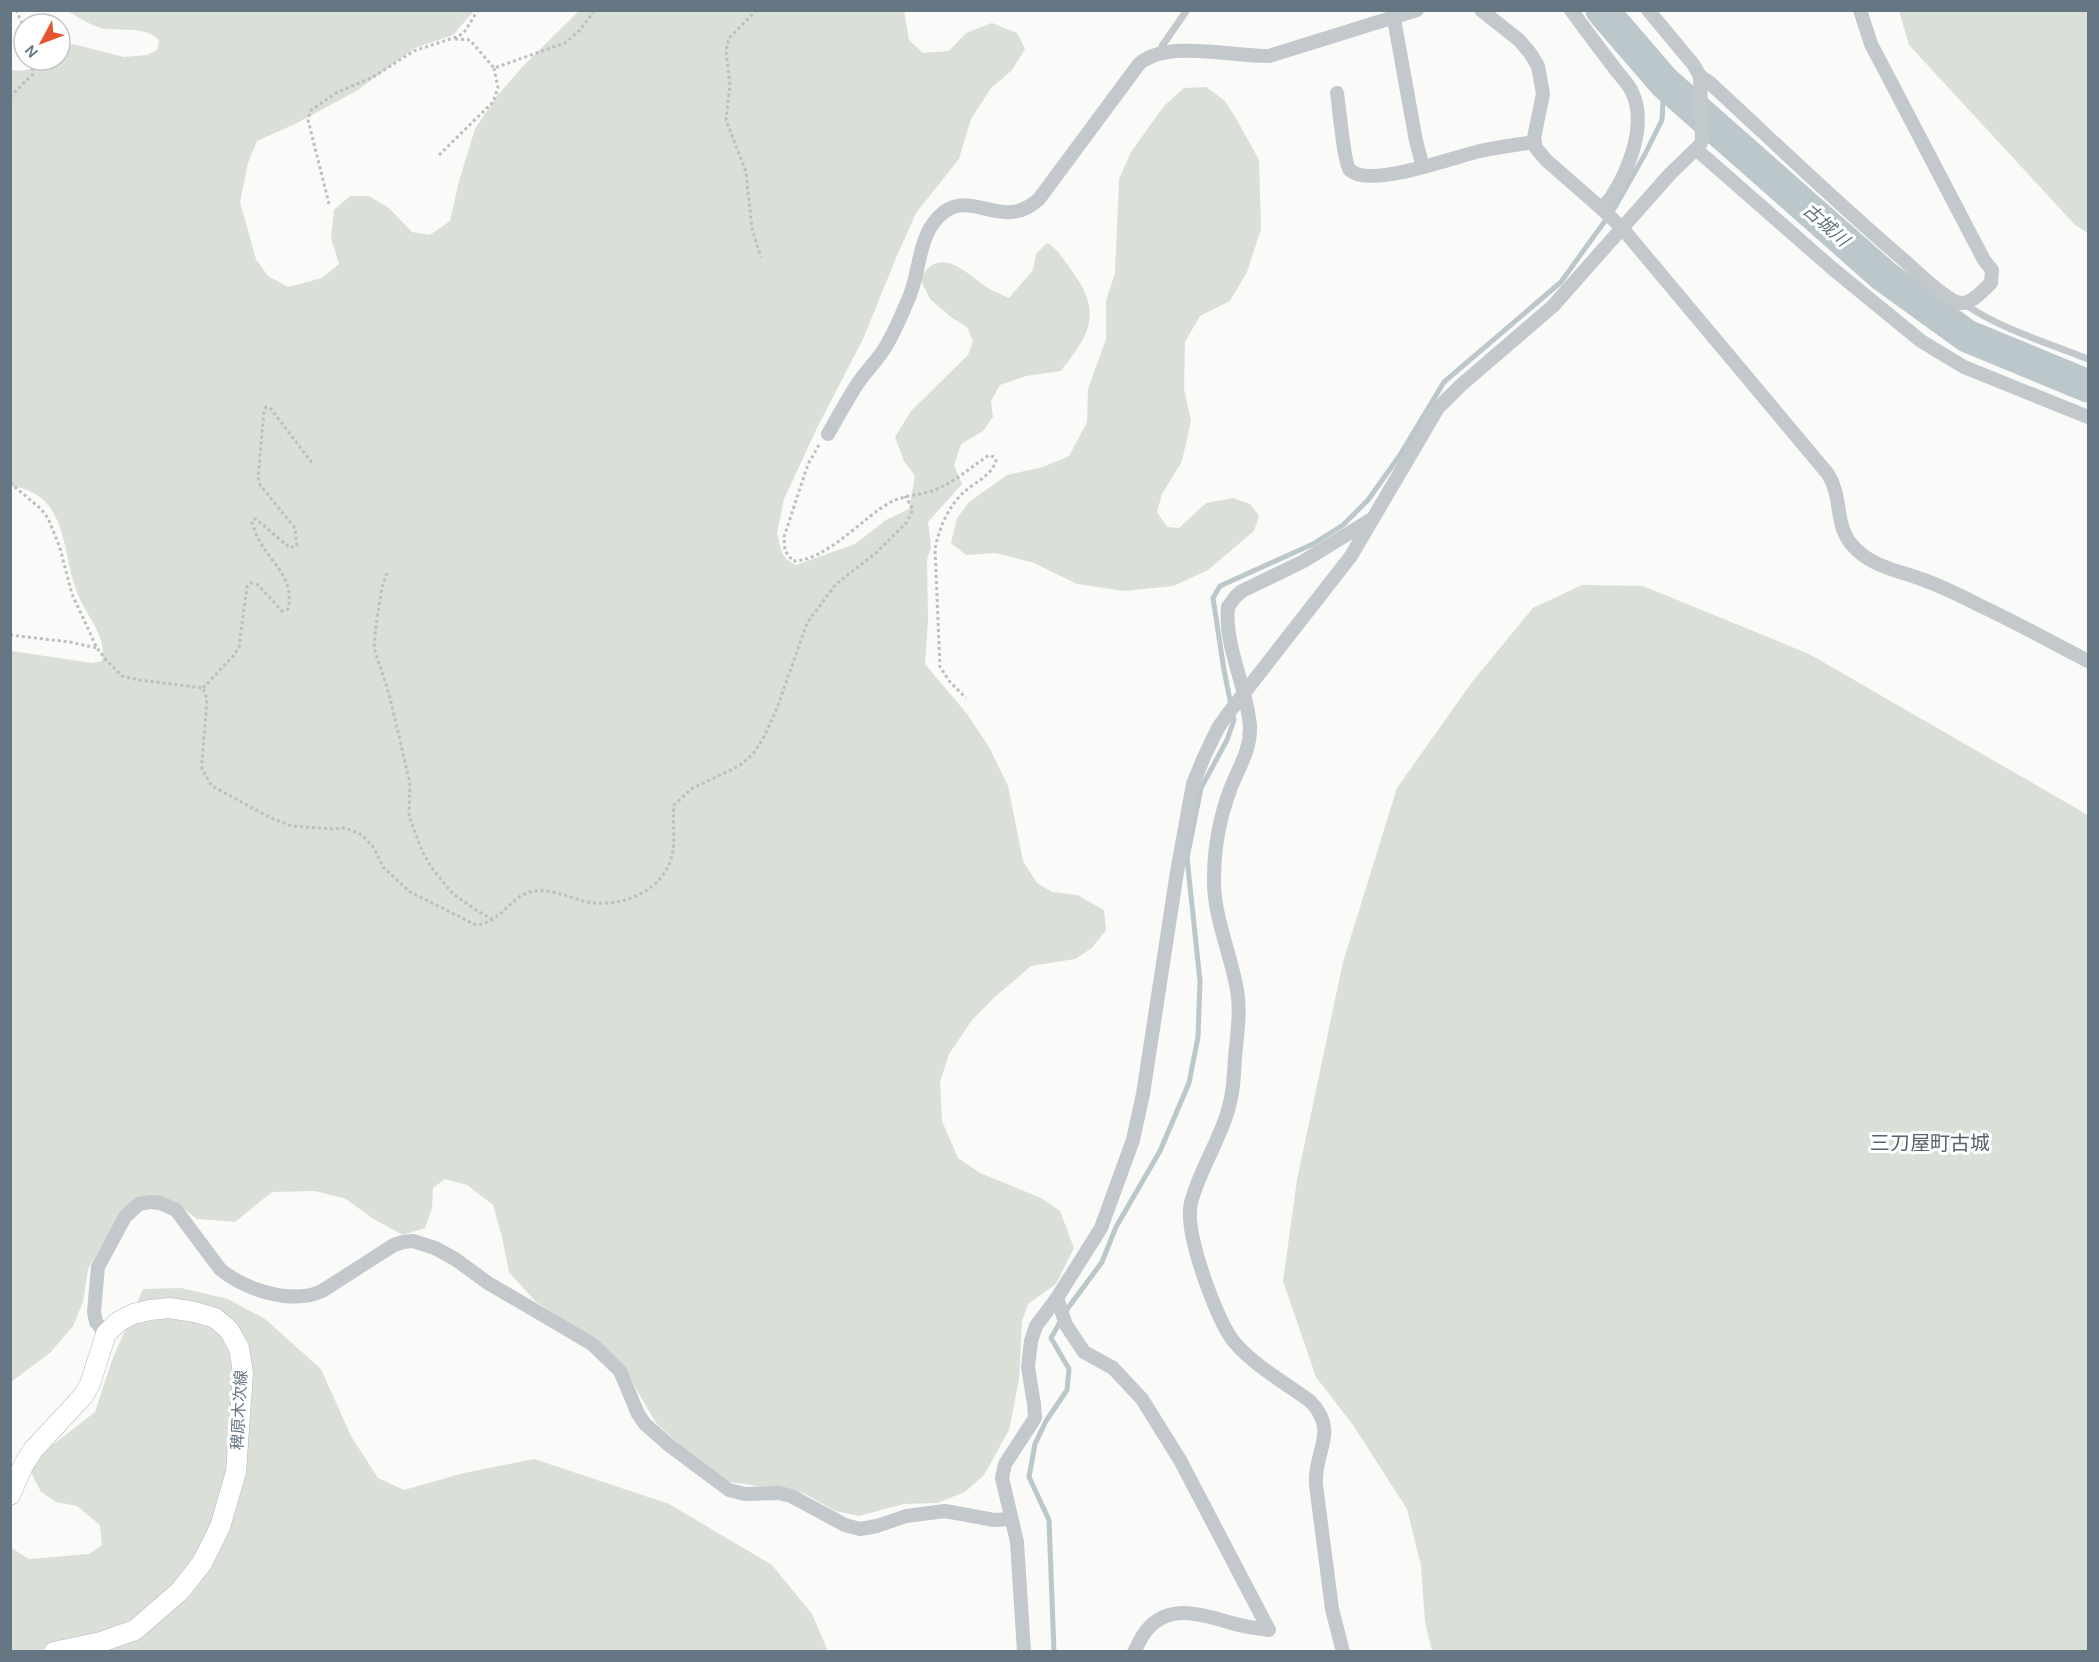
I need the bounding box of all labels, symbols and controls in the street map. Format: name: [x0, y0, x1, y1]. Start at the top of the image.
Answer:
north arrow: [12, 12, 72, 72]
text: N: [20, 41, 42, 62]
water label: 古城川: [1798, 199, 1855, 252]
district label: 三刀屋町古城: [1870, 1132, 1990, 1155]
street label: 稗原木次線: [227, 1370, 251, 1450]

